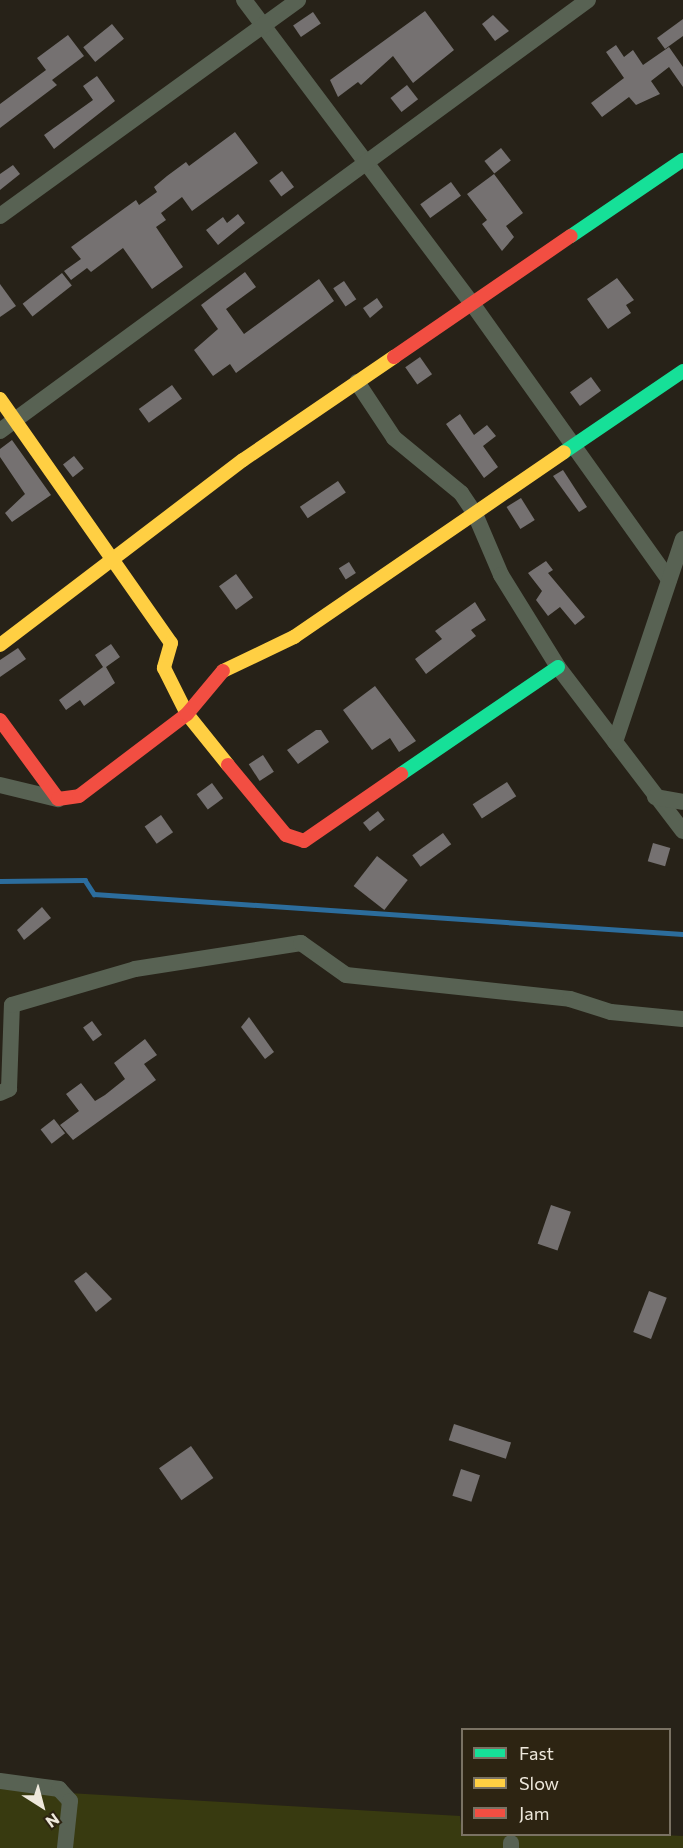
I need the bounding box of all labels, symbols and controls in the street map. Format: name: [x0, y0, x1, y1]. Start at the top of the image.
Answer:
legend: [461, 1728, 671, 1836]
text: Fast: [519, 1742, 554, 1764]
text: Slow: [519, 1772, 559, 1794]
north arrow: [12, 1776, 72, 1836]
text: Jam: [519, 1802, 549, 1824]
text: N: [42, 1810, 63, 1832]

